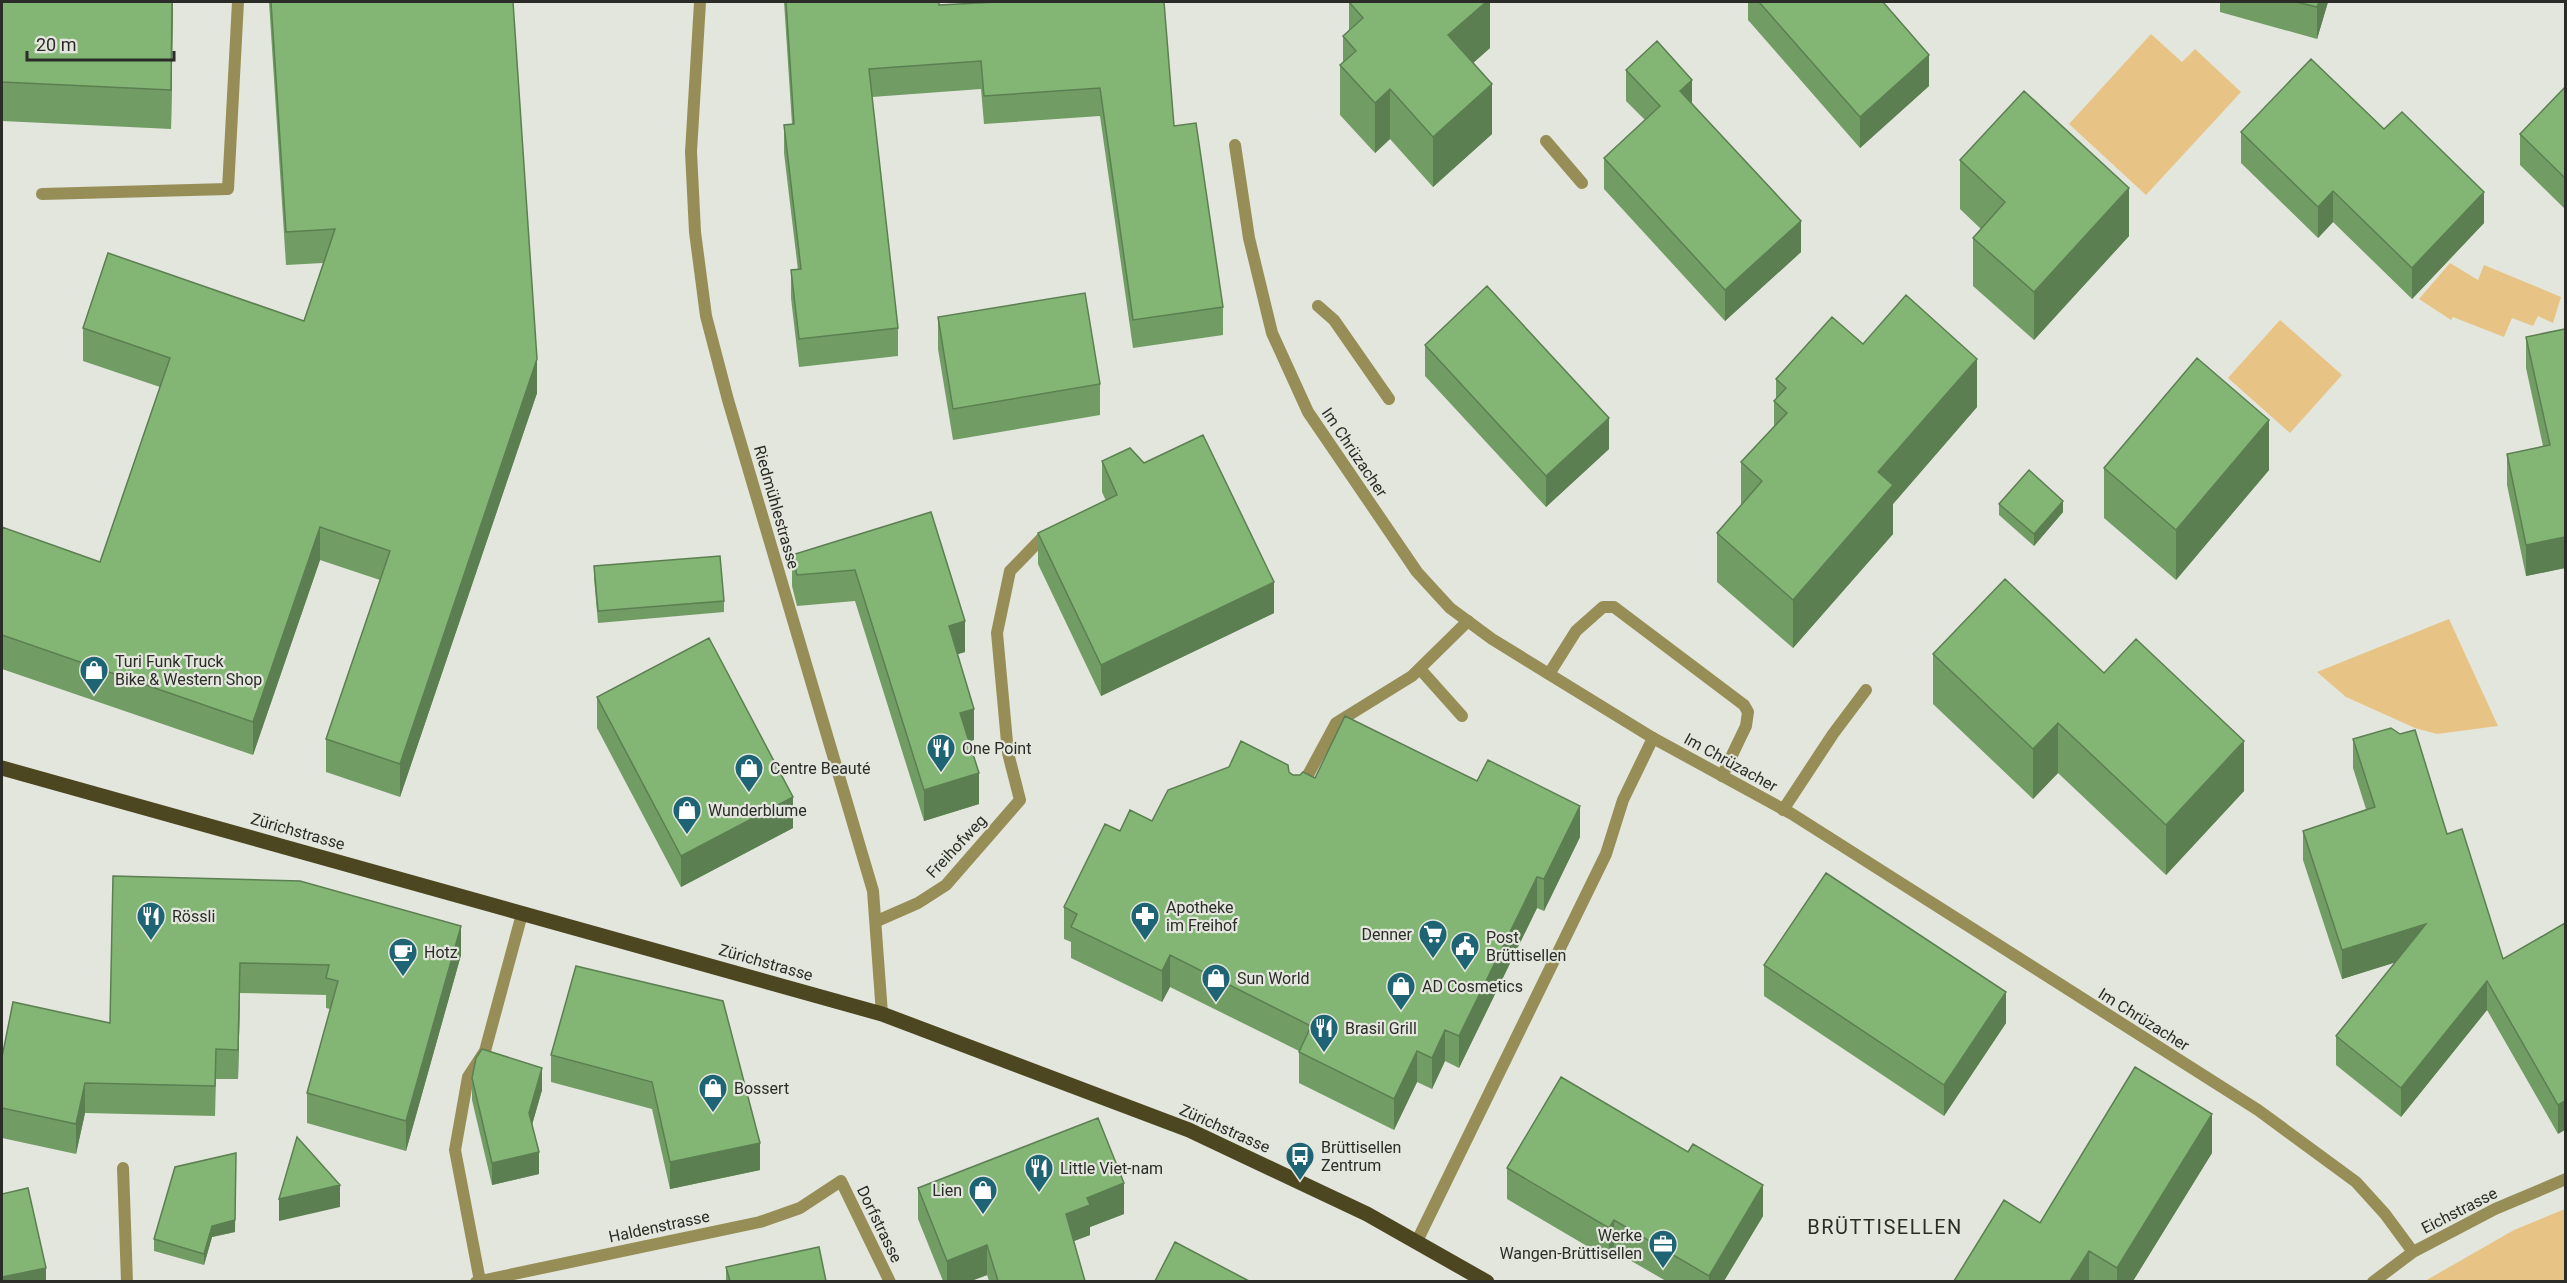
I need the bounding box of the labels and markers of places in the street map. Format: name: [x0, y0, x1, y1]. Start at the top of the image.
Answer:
place label: Turi Funk Truck Bike & Western Shop: [115, 652, 262, 689]
shop icon: Turi Funk Truck Bike & Western Shop: [78, 654, 110, 696]
restaurant icon: One Point: [925, 732, 957, 774]
place label: One Point: [962, 739, 1031, 758]
shop icon: Centre Beauté: [733, 752, 765, 794]
place label: Centre Beauté: [770, 759, 870, 778]
shop icon: Wunderblume: [671, 794, 703, 836]
place label: Wunderblume: [708, 801, 807, 820]
place label: Apotheke im Freihof: [1166, 898, 1238, 935]
restaurant icon: Rössli: [135, 900, 167, 942]
pharmacy icon: Apotheke im Freihof: [1129, 900, 1161, 942]
place label: Rössli: [172, 907, 215, 926]
supermarket icon: Denner: [1417, 918, 1449, 960]
place label: Denner: [1361, 925, 1413, 944]
place label: Post Brüttisellen: [1486, 928, 1566, 965]
public building icon: Post Brüttisellen: [1449, 930, 1481, 972]
cafe icon: Hotz: [387, 936, 419, 978]
place label: Hotz: [424, 943, 458, 962]
shop icon: Sun World: [1200, 962, 1232, 1004]
place label: Sun World: [1237, 969, 1310, 988]
shop icon: AD Cosmetics: [1385, 970, 1417, 1012]
place label: AD Cosmetics: [1422, 977, 1523, 996]
restaurant icon: Brasil Grill: [1308, 1012, 1340, 1054]
place label: Brasil Grill: [1345, 1019, 1417, 1038]
shop icon: Bossert: [697, 1072, 729, 1114]
place label: Bossert: [734, 1079, 789, 1098]
place label: Brüttisellen Zentrum: [1321, 1138, 1401, 1175]
bus stop icon: Brüttisellen Zentrum: [1284, 1140, 1316, 1182]
restaurant icon: Little Viet-nam: [1023, 1152, 1055, 1194]
place label: Little Viet-nam: [1060, 1159, 1163, 1178]
shop icon: Lien: [967, 1174, 999, 1216]
place label: Lien: [932, 1181, 962, 1200]
place label: Werke Wangen-Brüttisellen: [1499, 1226, 1642, 1263]
office icon: Werke Wangen-Brüttisellen: [1647, 1228, 1679, 1270]

